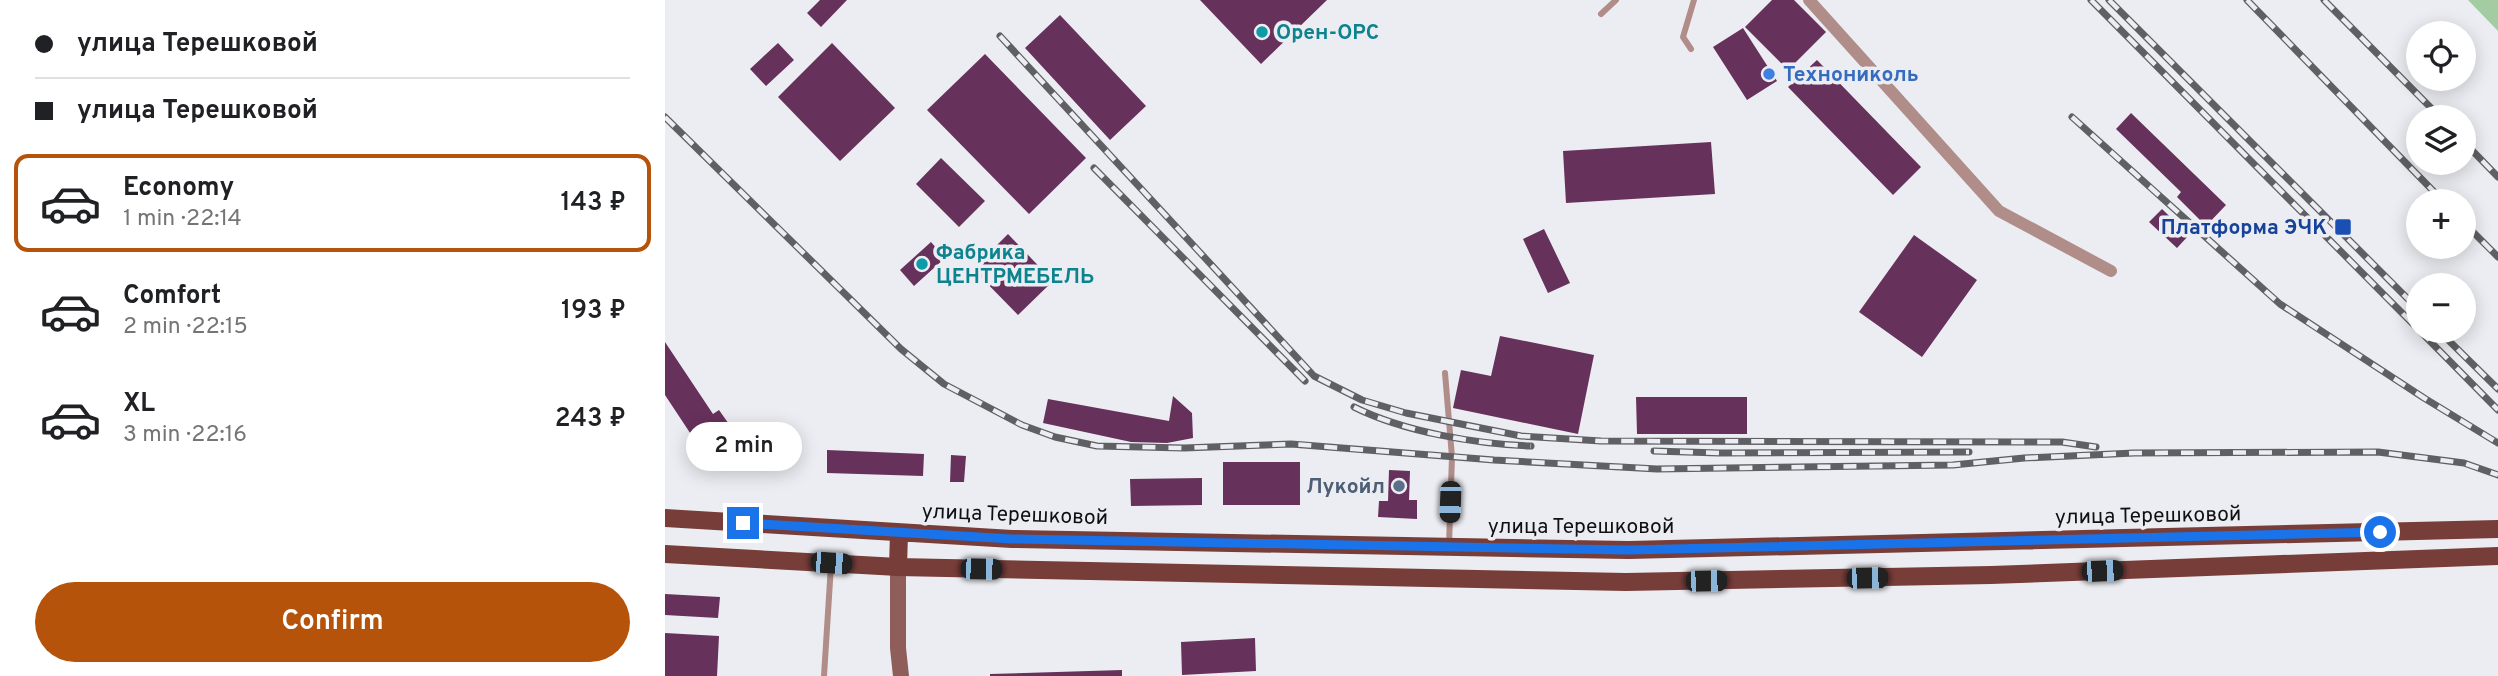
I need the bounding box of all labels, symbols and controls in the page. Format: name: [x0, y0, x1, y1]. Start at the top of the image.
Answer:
place label: Орен-ОРС: [1276, 20, 1379, 47]
map controls: [2406, 21, 2476, 343]
button: locate: [2406, 21, 2476, 91]
marker: Орен-ОРС: [1254, 24, 1270, 40]
text: улица Терешковой: [77, 28, 318, 61]
place label: Технониколь: [1783, 62, 1919, 89]
marker: Технониколь: [1761, 66, 1777, 82]
text: улица Терешковой: [77, 95, 318, 128]
button: layers: [2406, 105, 2476, 175]
icon: car: [39, 172, 102, 235]
text: Economy: [123, 172, 234, 205]
text: 143 ₽: [561, 187, 626, 220]
button: +: [2406, 189, 2476, 259]
text: 1 min · 22:14: [123, 205, 242, 234]
place label: Платформа ЭЧК: [2161, 215, 2327, 242]
marker: Платформа ЭЧК: [2333, 217, 2353, 237]
place label: Фабрика ЦЕНТРМЕБЕЛЬ: [936, 240, 1094, 291]
marker: Фабрика ЦЕНТРМЕБЕЛЬ: [914, 256, 930, 272]
button: −: [2406, 273, 2476, 343]
icon: car: [39, 280, 102, 343]
text: Comfort: [123, 280, 221, 313]
text: 193 ₽: [561, 295, 626, 328]
text: 2 min · 22:15: [123, 313, 248, 342]
icon: car: [39, 388, 102, 451]
text: XL: [123, 388, 155, 421]
text: 243 ₽: [555, 403, 626, 436]
text: 3 min · 22:16: [123, 421, 247, 450]
callout: 2 min: [685, 421, 801, 470]
text: 2 min: [714, 432, 774, 461]
place label: Лукойл: [1306, 474, 1385, 501]
marker: Лукойл: [1391, 478, 1407, 494]
car: [1439, 481, 1462, 523]
street label: улица Терешковой: [921, 499, 1109, 532]
street label: улица Терешковой: [2055, 501, 2241, 532]
route end: [727, 507, 759, 539]
street label: улица Терешковой: [1488, 514, 1674, 541]
route start: [2364, 516, 2396, 548]
car: [810, 551, 853, 575]
car: [960, 558, 1003, 580]
car: [2081, 560, 2124, 582]
car: [1846, 567, 1889, 589]
car: [1685, 570, 1728, 592]
button: Confirm: [35, 582, 630, 662]

